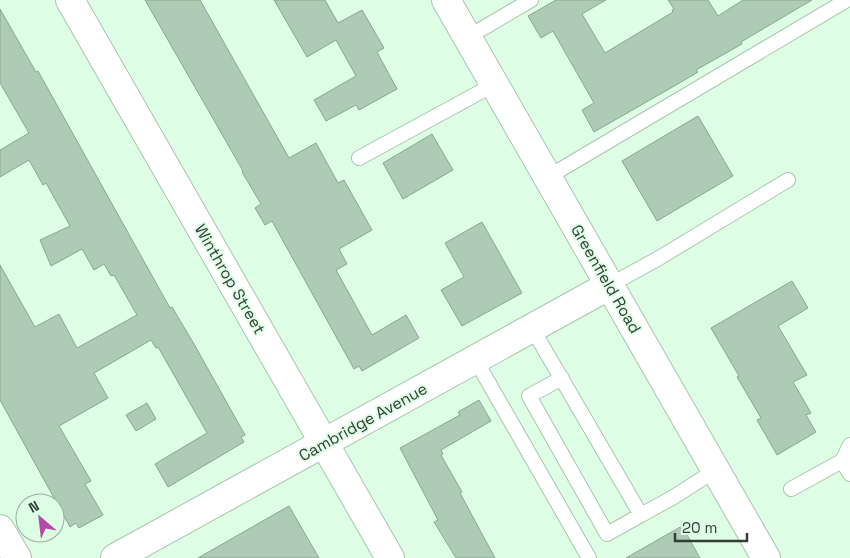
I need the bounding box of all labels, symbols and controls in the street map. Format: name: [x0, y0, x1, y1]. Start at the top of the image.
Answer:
street label: Winthrop Street: [190, 220, 270, 338]
street label: Greenfield Road: [566, 221, 646, 337]
street label: Cambridge Avenue: [295, 378, 431, 466]
north arrow: [15, 493, 65, 543]
text: N: [26, 496, 42, 517]
scale bar: [675, 510, 748, 542]
text: 20 m: [682, 518, 717, 537]

